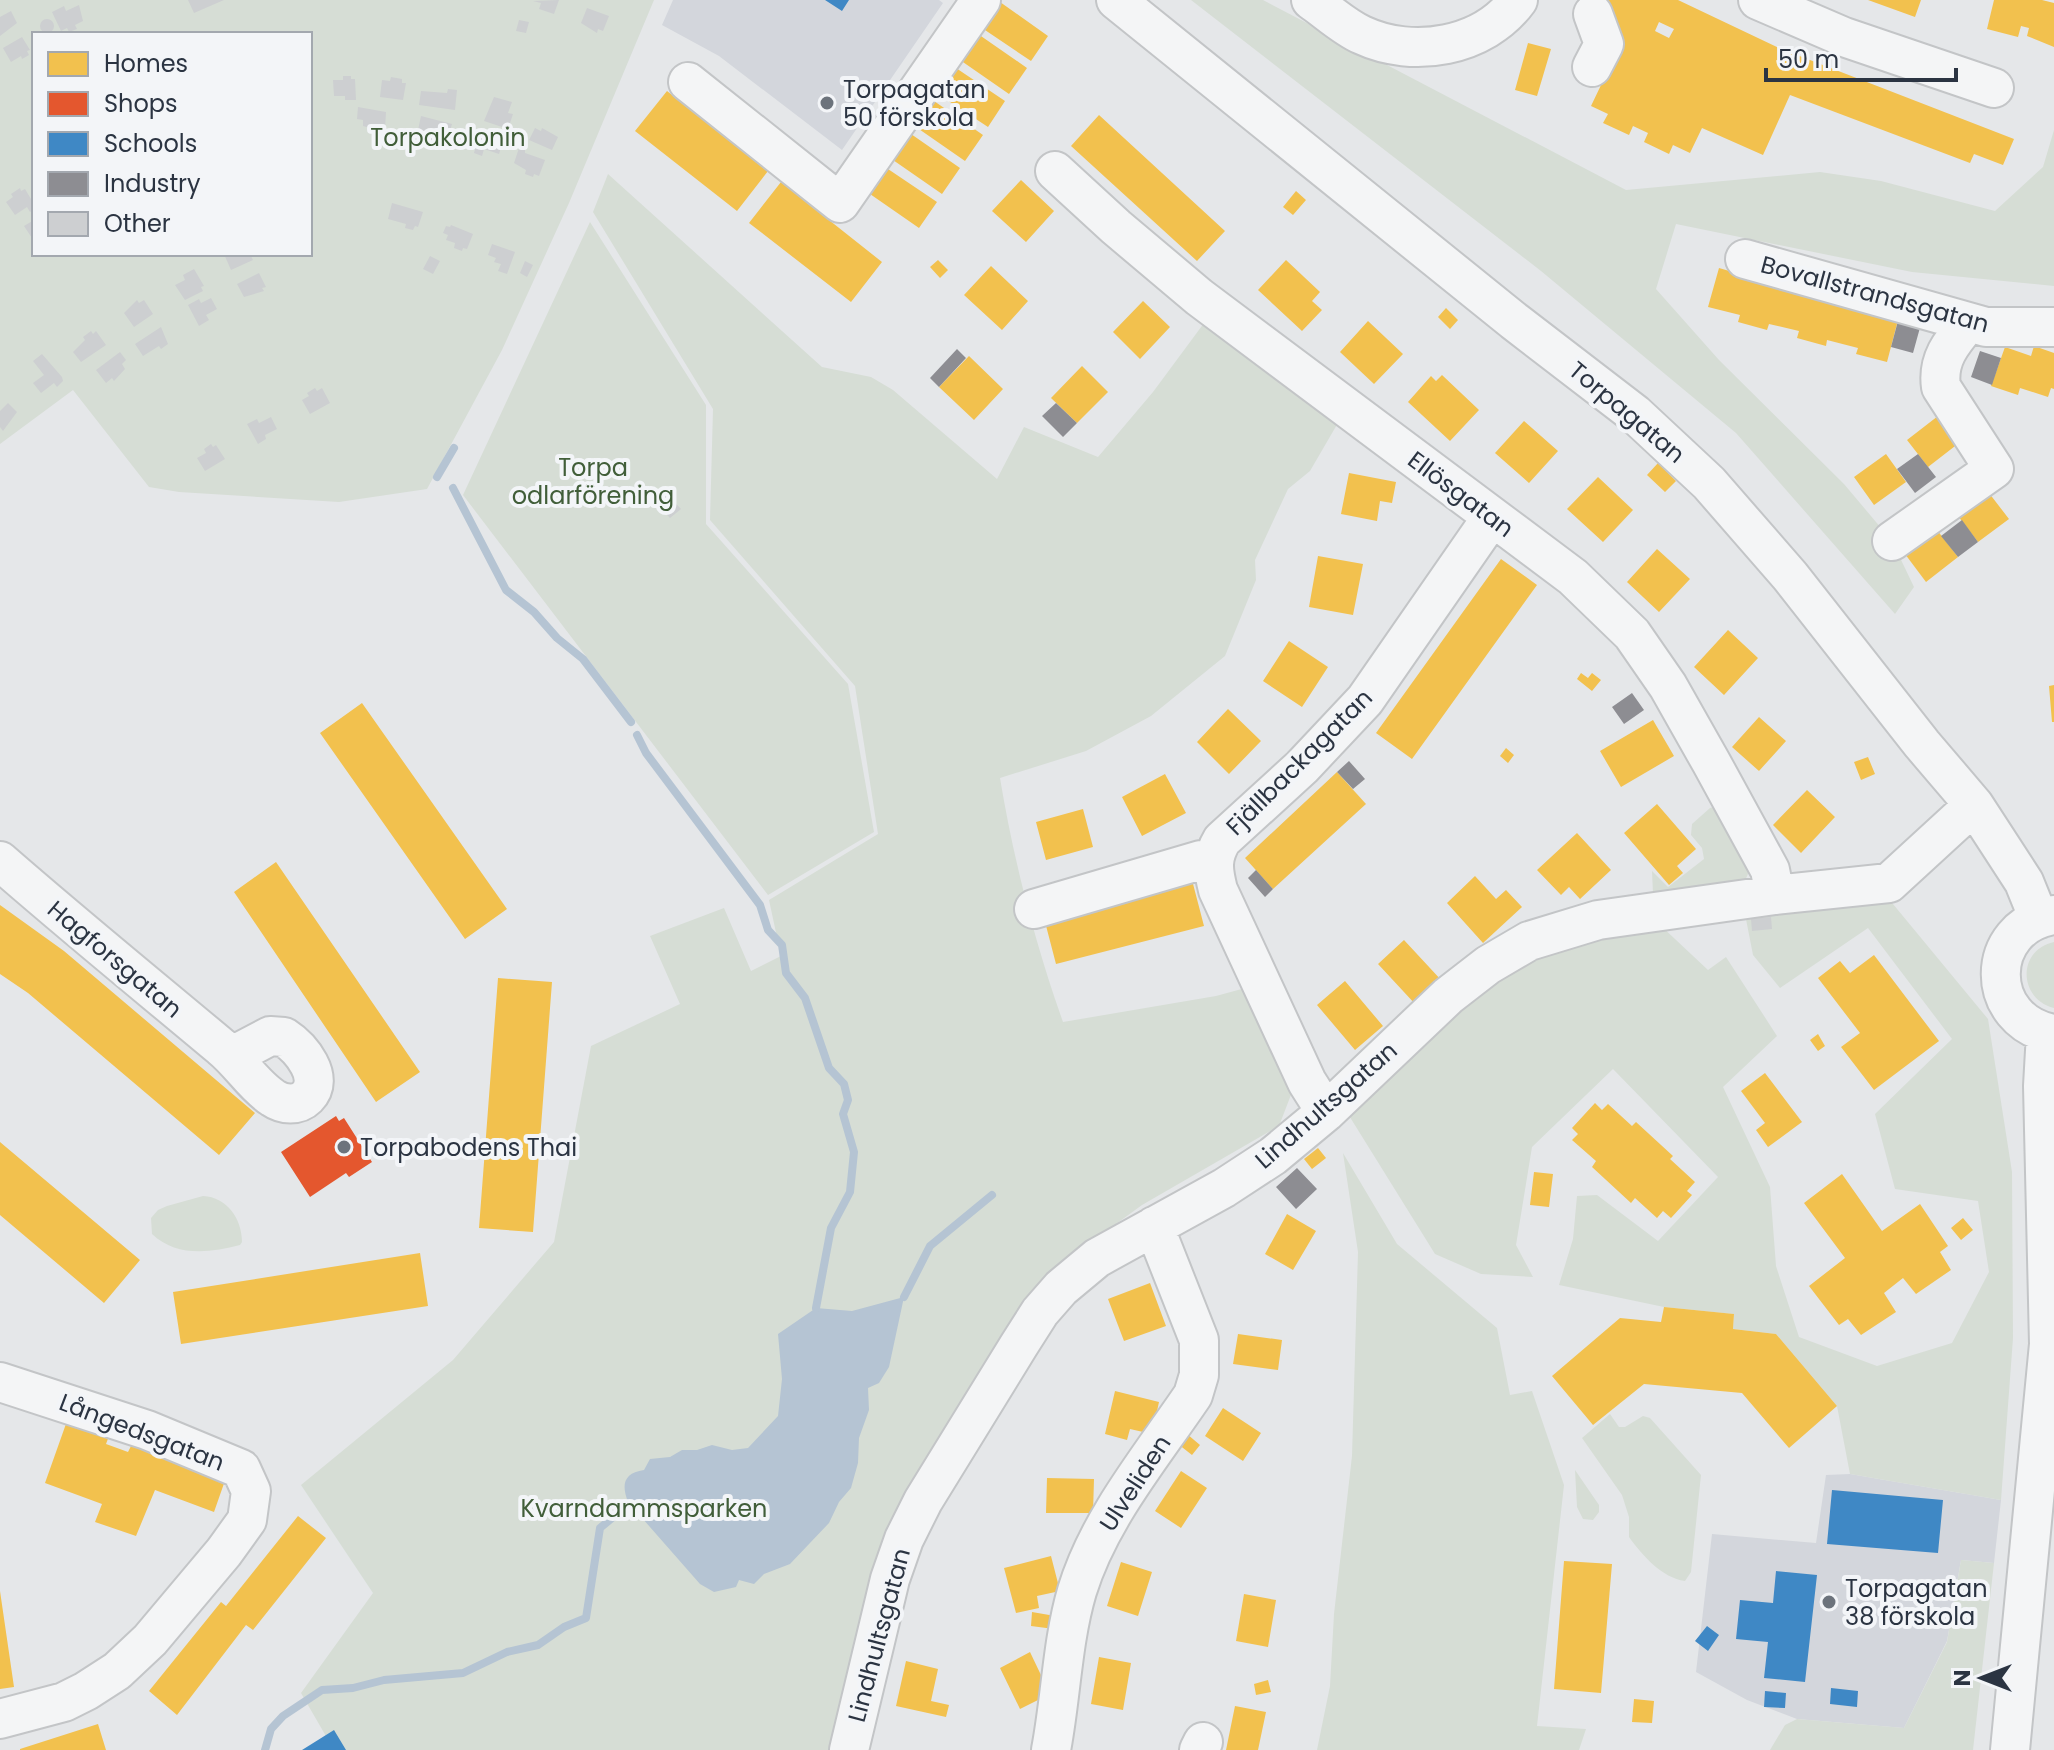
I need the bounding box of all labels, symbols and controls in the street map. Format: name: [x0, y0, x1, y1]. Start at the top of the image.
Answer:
legend: [32, 32, 312, 256]
scale bar: [1766, 32, 1956, 82]
text: 50 m: [1778, 43, 1839, 76]
text: Homes: [104, 47, 188, 80]
place label: Torpagatan 50 förskola: [843, 73, 986, 134]
text: Shops: [104, 87, 178, 120]
marker: Torpagatan 50 förskola: [818, 94, 836, 112]
park label: Torpakolonin: [370, 121, 526, 154]
text: Schools: [104, 127, 197, 160]
text: Industry: [104, 167, 201, 200]
text: Other: [104, 207, 171, 240]
street label: Bovallstrandsgatan: [1757, 248, 1993, 340]
street label: Torpagatan: [1562, 354, 1692, 470]
street label: Ellösgatan: [1401, 443, 1521, 545]
park label: Torpa odlarförening: [512, 451, 674, 512]
street label: Fjällbackagatan: [1219, 682, 1379, 842]
street label: Hagforsgatan: [41, 893, 189, 1025]
street label: Lindhultsgatan: [1248, 1034, 1404, 1176]
place label: Torpabodens Thai: [360, 1131, 577, 1164]
marker: Torpabodens Thai: [335, 1138, 353, 1156]
street label: Långedsgatan: [55, 1385, 229, 1479]
street label: Ulveliden: [1092, 1428, 1178, 1538]
park label: Kvarndammsparken: [521, 1492, 767, 1525]
street label: Lindhultsgatan: [840, 1545, 918, 1725]
place label: Torpagatan 38 förskola: [1845, 1572, 1988, 1633]
marker: Torpagatan 38 förskola: [1820, 1593, 1838, 1611]
north arrow: [1942, 1638, 2022, 1718]
text: N: [1947, 1670, 1978, 1686]

